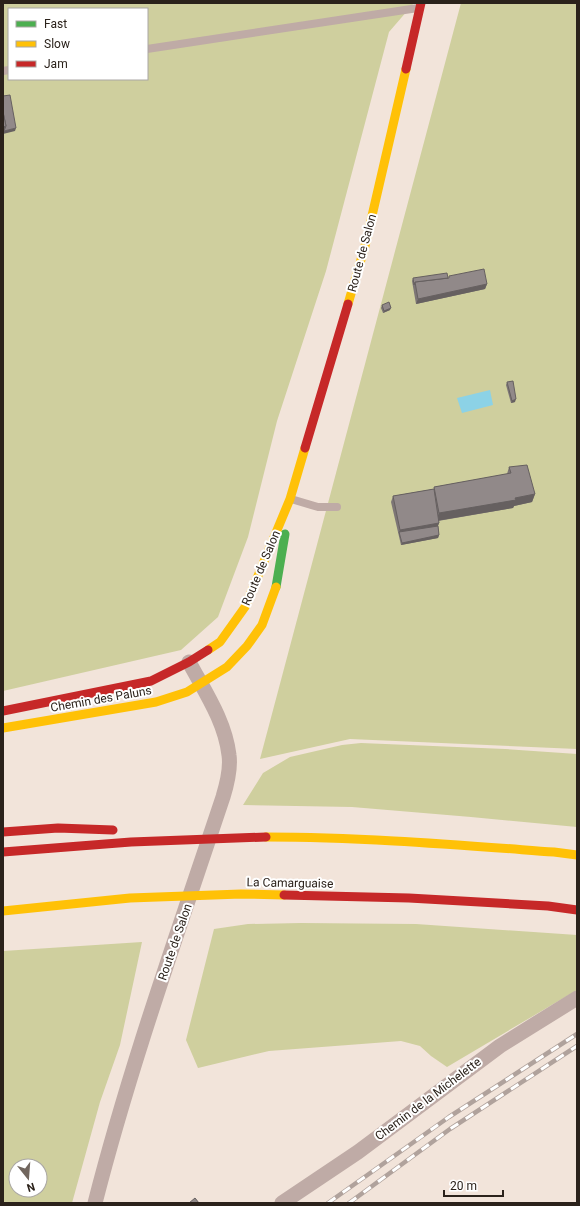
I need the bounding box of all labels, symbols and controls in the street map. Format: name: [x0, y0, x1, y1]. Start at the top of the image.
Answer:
legend: [8, 8, 148, 80]
text: Fast: [44, 17, 67, 31]
text: Slow: [44, 37, 70, 51]
text: Jam: [44, 57, 68, 71]
street label: Route de Salon: [345, 212, 379, 294]
street label: Route de Salon: [239, 528, 283, 608]
street label: Chemin des Paluns: [49, 683, 153, 715]
street label: La Camarguaise: [247, 875, 333, 891]
street label: Route de Salon: [155, 902, 195, 982]
street label: Chemin de la Michelette: [372, 1055, 484, 1143]
north arrow: [8, 1158, 48, 1198]
scale bar: [444, 1172, 503, 1198]
text: 20 m: [450, 1179, 477, 1193]
text: N: [25, 1180, 36, 1195]

